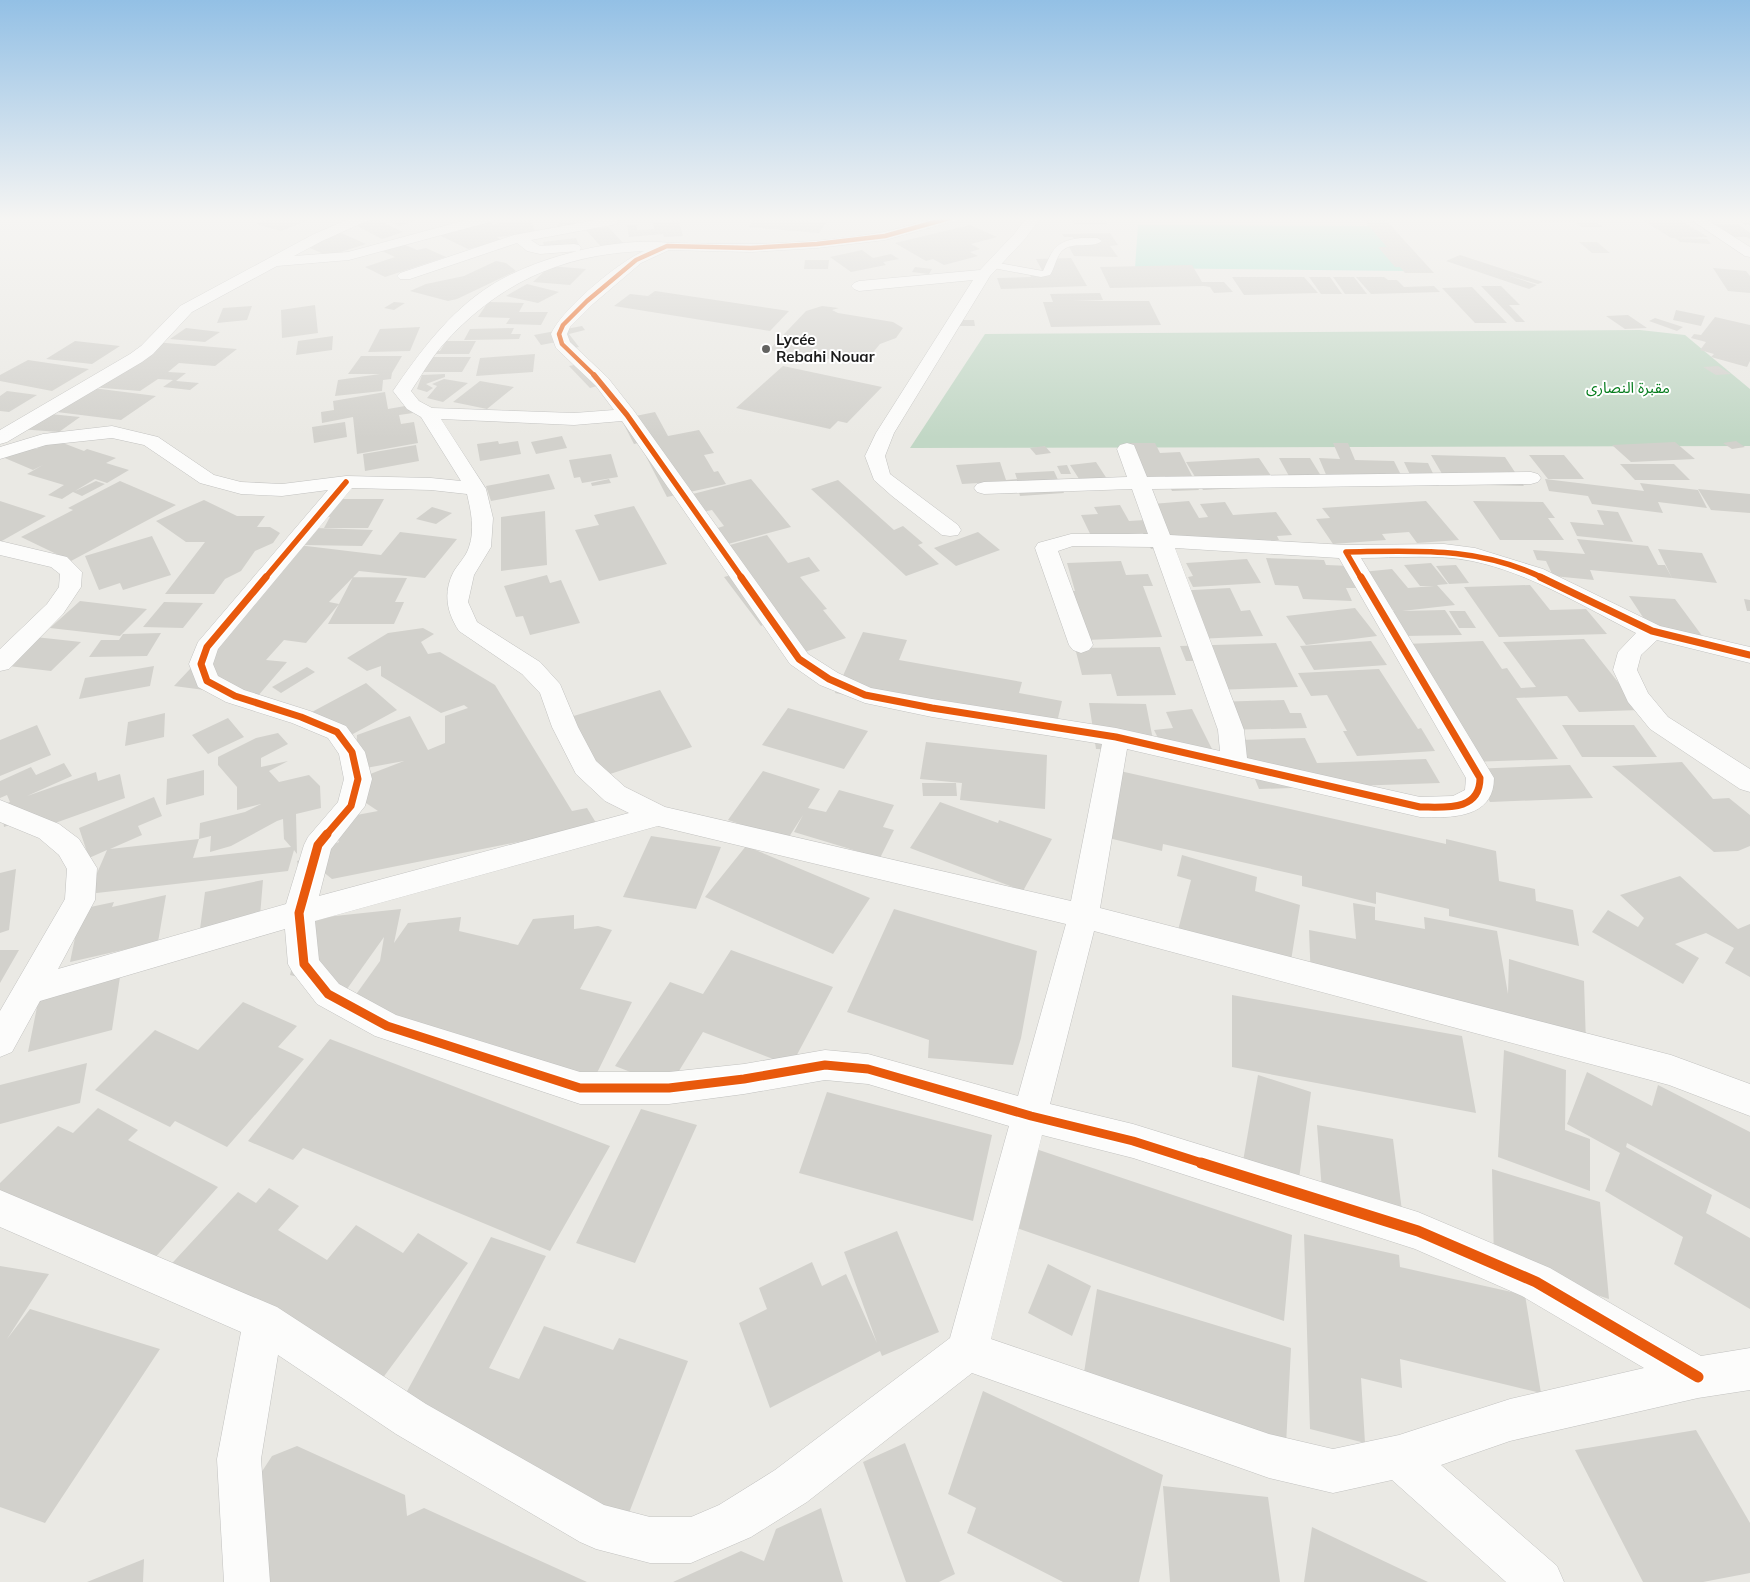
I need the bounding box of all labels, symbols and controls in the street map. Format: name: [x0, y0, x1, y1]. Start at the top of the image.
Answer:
place label: Lycée Rebahi Nouar: [776, 330, 875, 366]
marker: Lycée Rebahi Nouar: [760, 343, 772, 355]
park label: مقبرة النصارى: [1586, 378, 1670, 397]

